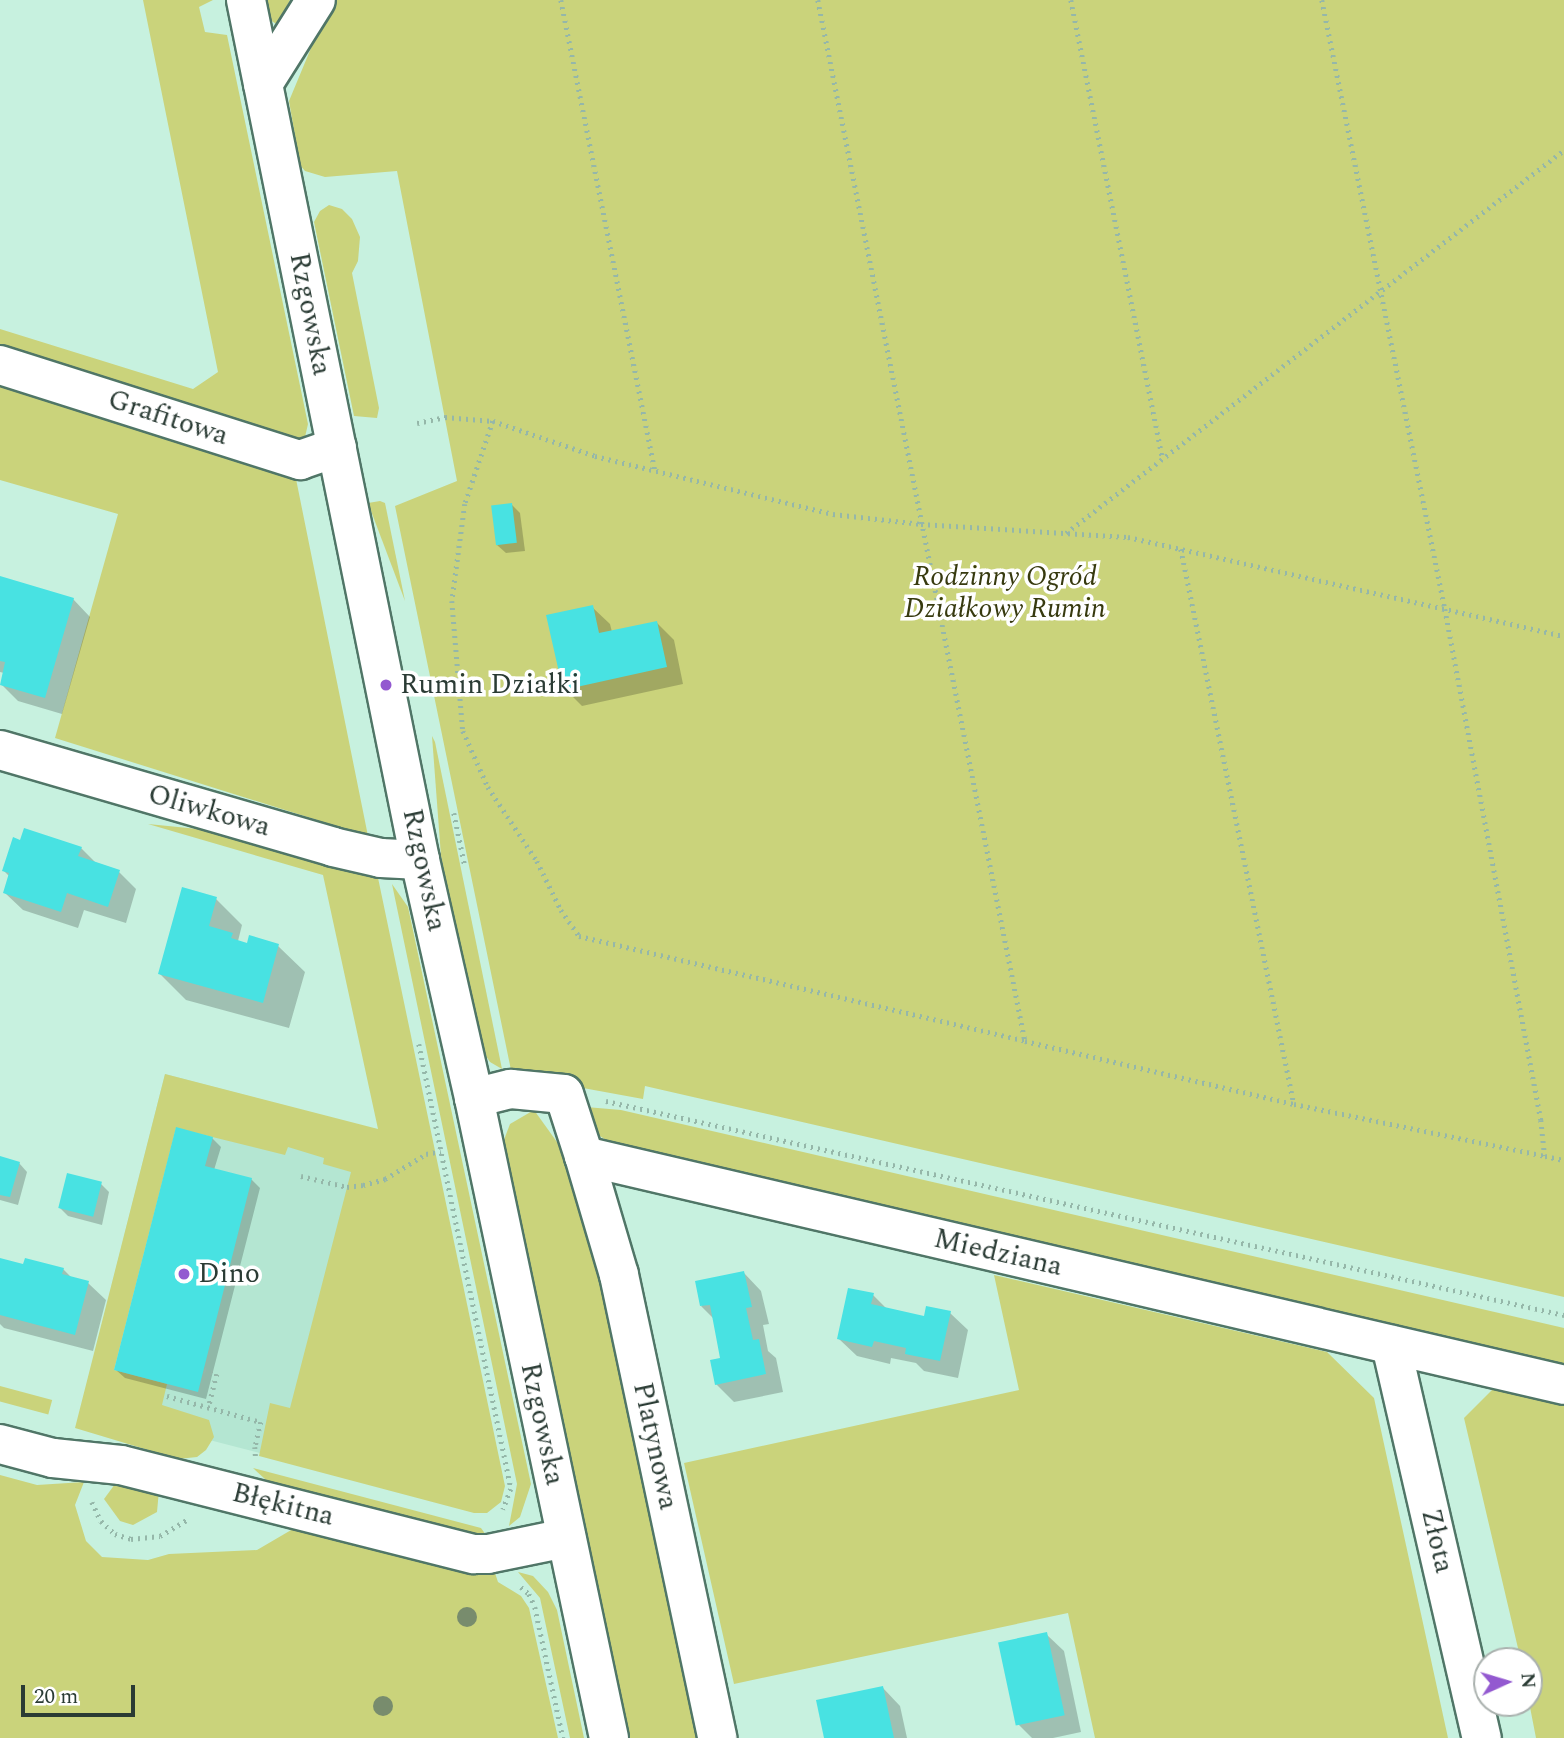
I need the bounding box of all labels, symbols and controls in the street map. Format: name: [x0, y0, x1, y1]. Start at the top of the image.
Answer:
street label: Rzgowska: [282, 250, 338, 378]
street label: Grafitowa: [104, 383, 232, 453]
park label: Rodzinny Ogród Działkowy Rumin: [904, 560, 1106, 626]
place label: Rumin Działki: [400, 668, 580, 702]
marker: Rumin Działki: [378, 677, 394, 693]
street label: Oliwkowa: [144, 778, 274, 844]
street label: Rzgowska: [395, 806, 453, 934]
street label: Miedziana: [931, 1222, 1065, 1284]
place label: Dino: [198, 1257, 260, 1291]
marker: Dino: [176, 1266, 192, 1282]
street label: Rzgowska: [513, 1360, 571, 1488]
street label: Platynowa: [625, 1379, 685, 1513]
street label: Błękitna: [229, 1476, 337, 1534]
street label: Złota: [1413, 1506, 1461, 1576]
north arrow: [1473, 1647, 1543, 1717]
scale bar: [24, 1672, 138, 1716]
text: N: [1512, 1672, 1542, 1689]
text: 20 m: [34, 1681, 78, 1713]

